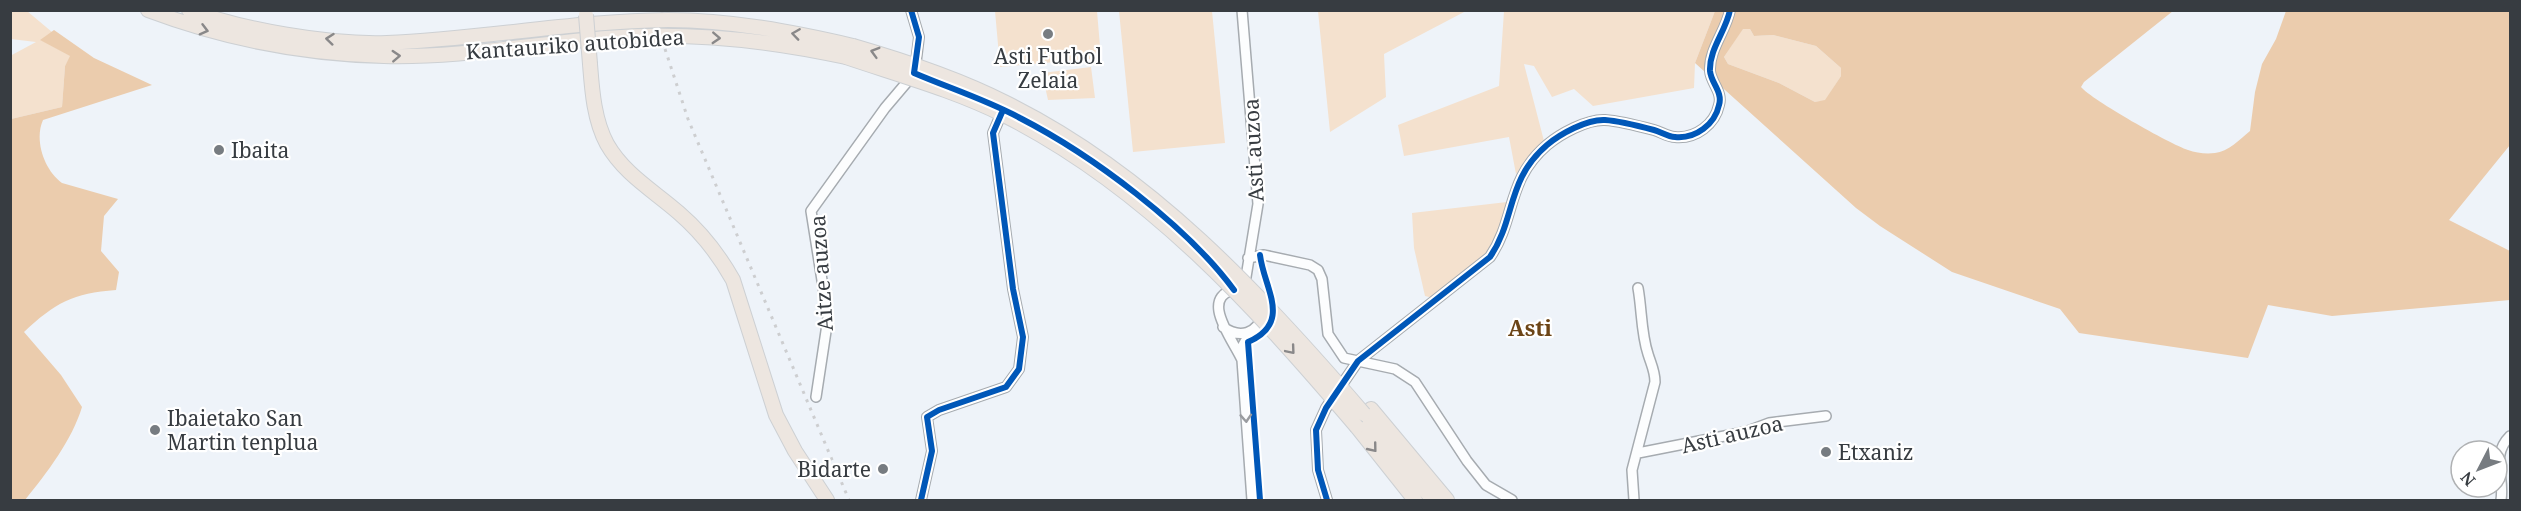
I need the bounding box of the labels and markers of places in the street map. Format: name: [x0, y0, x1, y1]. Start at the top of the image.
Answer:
marker: Asti Futbol Zelaia: [1041, 27, 1055, 41]
place label: Asti Futbol Zelaia: [994, 42, 1103, 94]
place label: Ibaita: [231, 136, 289, 164]
marker: Ibaita: [212, 143, 226, 157]
place label: Ibaietako San Martin tenplua: [167, 404, 318, 456]
marker: Ibaietako San Martin tenplua: [148, 423, 162, 437]
place label: Etxaniz: [1838, 438, 1913, 466]
marker: Etxaniz: [1819, 445, 1833, 459]
place label: Bidarte: [797, 455, 871, 483]
marker: Bidarte: [876, 462, 890, 476]

